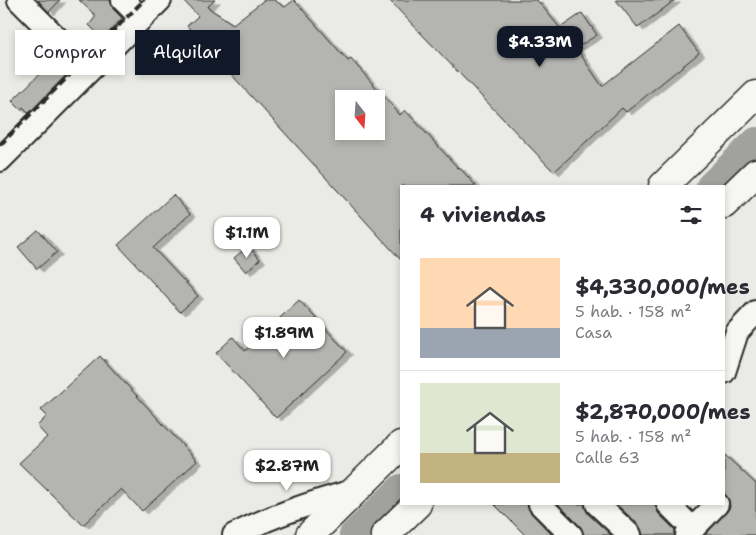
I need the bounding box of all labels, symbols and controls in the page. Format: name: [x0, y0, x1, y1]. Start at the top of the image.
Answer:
pin: $4.33M: [499, 26, 581, 68]
chip: Comprar: [15, 30, 125, 75]
chip: Alquilar: [135, 30, 240, 75]
text: $4.33M: [508, 31, 572, 52]
north arrow: [335, 90, 385, 140]
map controls: [335, 90, 385, 140]
text: 4 viviendas: [420, 201, 546, 229]
icon: filters: [677, 201, 705, 229]
pin: $1.1M: [212, 216, 282, 259]
text: $1.1M: [225, 222, 269, 243]
text: $4,330,000/mes: [575, 273, 750, 301]
icon: home: [460, 278, 520, 338]
text: 5 hab. · 158 m²: [575, 301, 692, 322]
pin: $1.89M: [243, 316, 325, 359]
text: $1.89M: [254, 322, 314, 343]
text: Casa: [575, 322, 612, 343]
text: $2,870,000/mes: [575, 398, 751, 426]
icon: home: [460, 403, 520, 463]
text: 5 hab. · 158 m²: [575, 426, 692, 447]
text: Calle 63: [575, 447, 640, 468]
pin: $2.87M: [246, 450, 328, 492]
text: $2.87M: [255, 455, 319, 476]

